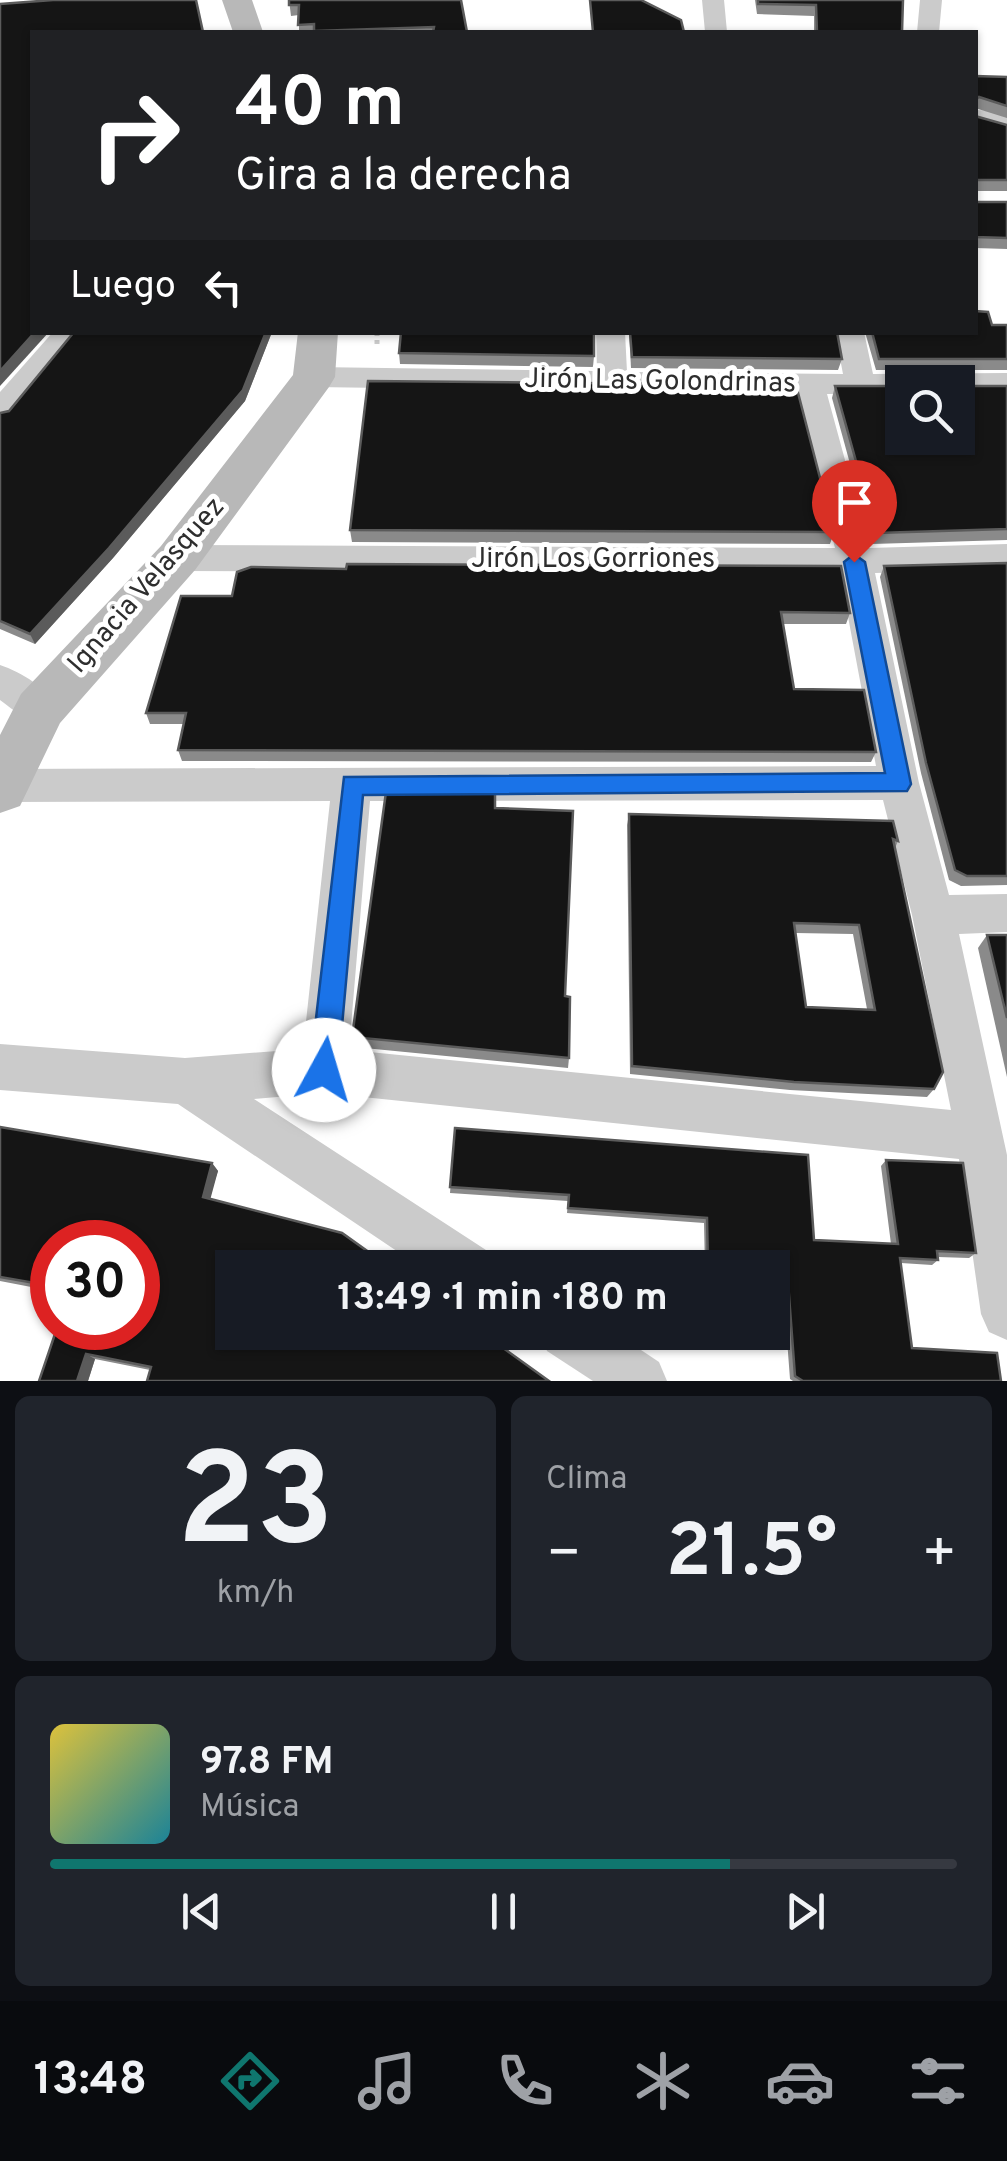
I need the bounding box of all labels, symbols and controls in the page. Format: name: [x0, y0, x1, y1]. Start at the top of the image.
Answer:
text: 40 m: [235, 62, 405, 151]
icon: right: [70, 70, 200, 200]
text: Gira a la derecha: [235, 149, 572, 206]
icon: left: [196, 260, 251, 315]
text: Luego: [70, 263, 176, 312]
street label: Jirón Las Golondrinas: [524, 362, 796, 402]
map controls: [885, 365, 975, 455]
button: search: [885, 365, 975, 455]
pin: [812, 460, 897, 563]
icon: arrive: [827, 475, 882, 530]
street label: Ignacia Velasquez: [61, 490, 233, 682]
street label: Jirón Los Gorriones: [471, 542, 715, 578]
position arrow: [272, 1018, 376, 1122]
speed limit sign: 30: [30, 1220, 160, 1350]
text: 13:49 · 1 min · 180 m: [337, 1275, 668, 1324]
text: 23: [177, 1426, 334, 1591]
text: Clima: [546, 1460, 627, 1500]
text: 21.5°: [666, 1508, 837, 1603]
text: −: [546, 1521, 581, 1591]
text: +: [922, 1521, 957, 1591]
text: km/h: [217, 1574, 294, 1614]
text: 97.8 FM: [200, 1739, 333, 1788]
text: Música: [200, 1788, 299, 1828]
icon: previous: [174, 1884, 229, 1939]
icon: pause: [476, 1884, 531, 1939]
icon: next: [778, 1884, 833, 1939]
icon: directions: [215, 2046, 285, 2116]
icon: music: [352, 2046, 422, 2116]
icon: phone: [490, 2046, 560, 2116]
icon: climate: [628, 2046, 698, 2116]
icon: car: [765, 2046, 835, 2116]
icon: filters: [903, 2046, 973, 2116]
text: 13:48: [34, 2053, 147, 2110]

